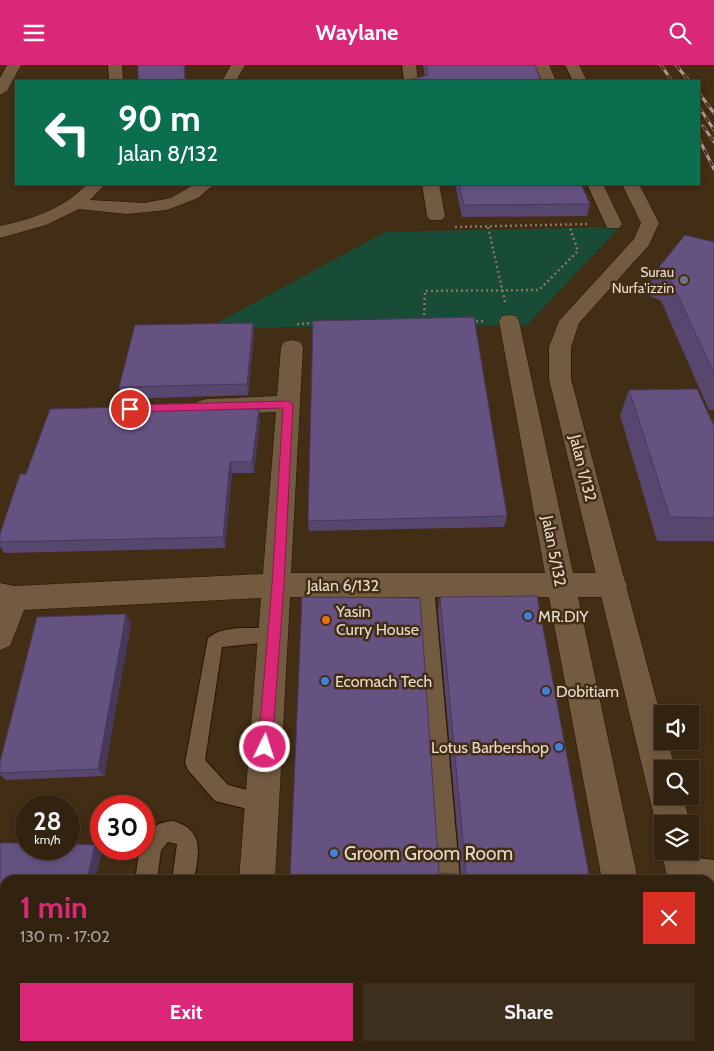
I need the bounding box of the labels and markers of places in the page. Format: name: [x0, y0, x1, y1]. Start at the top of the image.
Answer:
place label: Surau Nurfa'izzin: [612, 263, 674, 297]
marker: Surau Nurfa'izzin: [678, 274, 690, 286]
pin: [109, 388, 151, 430]
place label: Yasin Curry House: [335, 602, 419, 639]
place label: MR.DIY: [538, 607, 590, 626]
marker: MR.DIY: [522, 610, 534, 622]
marker: Yasin Curry House: [320, 614, 332, 626]
place label: Ecomach Tech: [335, 672, 432, 691]
marker: Ecomach Tech: [319, 675, 331, 687]
place label: Dobitiam: [556, 682, 619, 701]
marker: Dobitiam: [540, 685, 552, 697]
place label: Lotus Barbershop: [431, 738, 549, 757]
marker: Lotus Barbershop: [553, 741, 565, 753]
place label: Groom Groom Room: [344, 842, 513, 865]
marker: Groom Groom Room: [328, 847, 340, 859]

